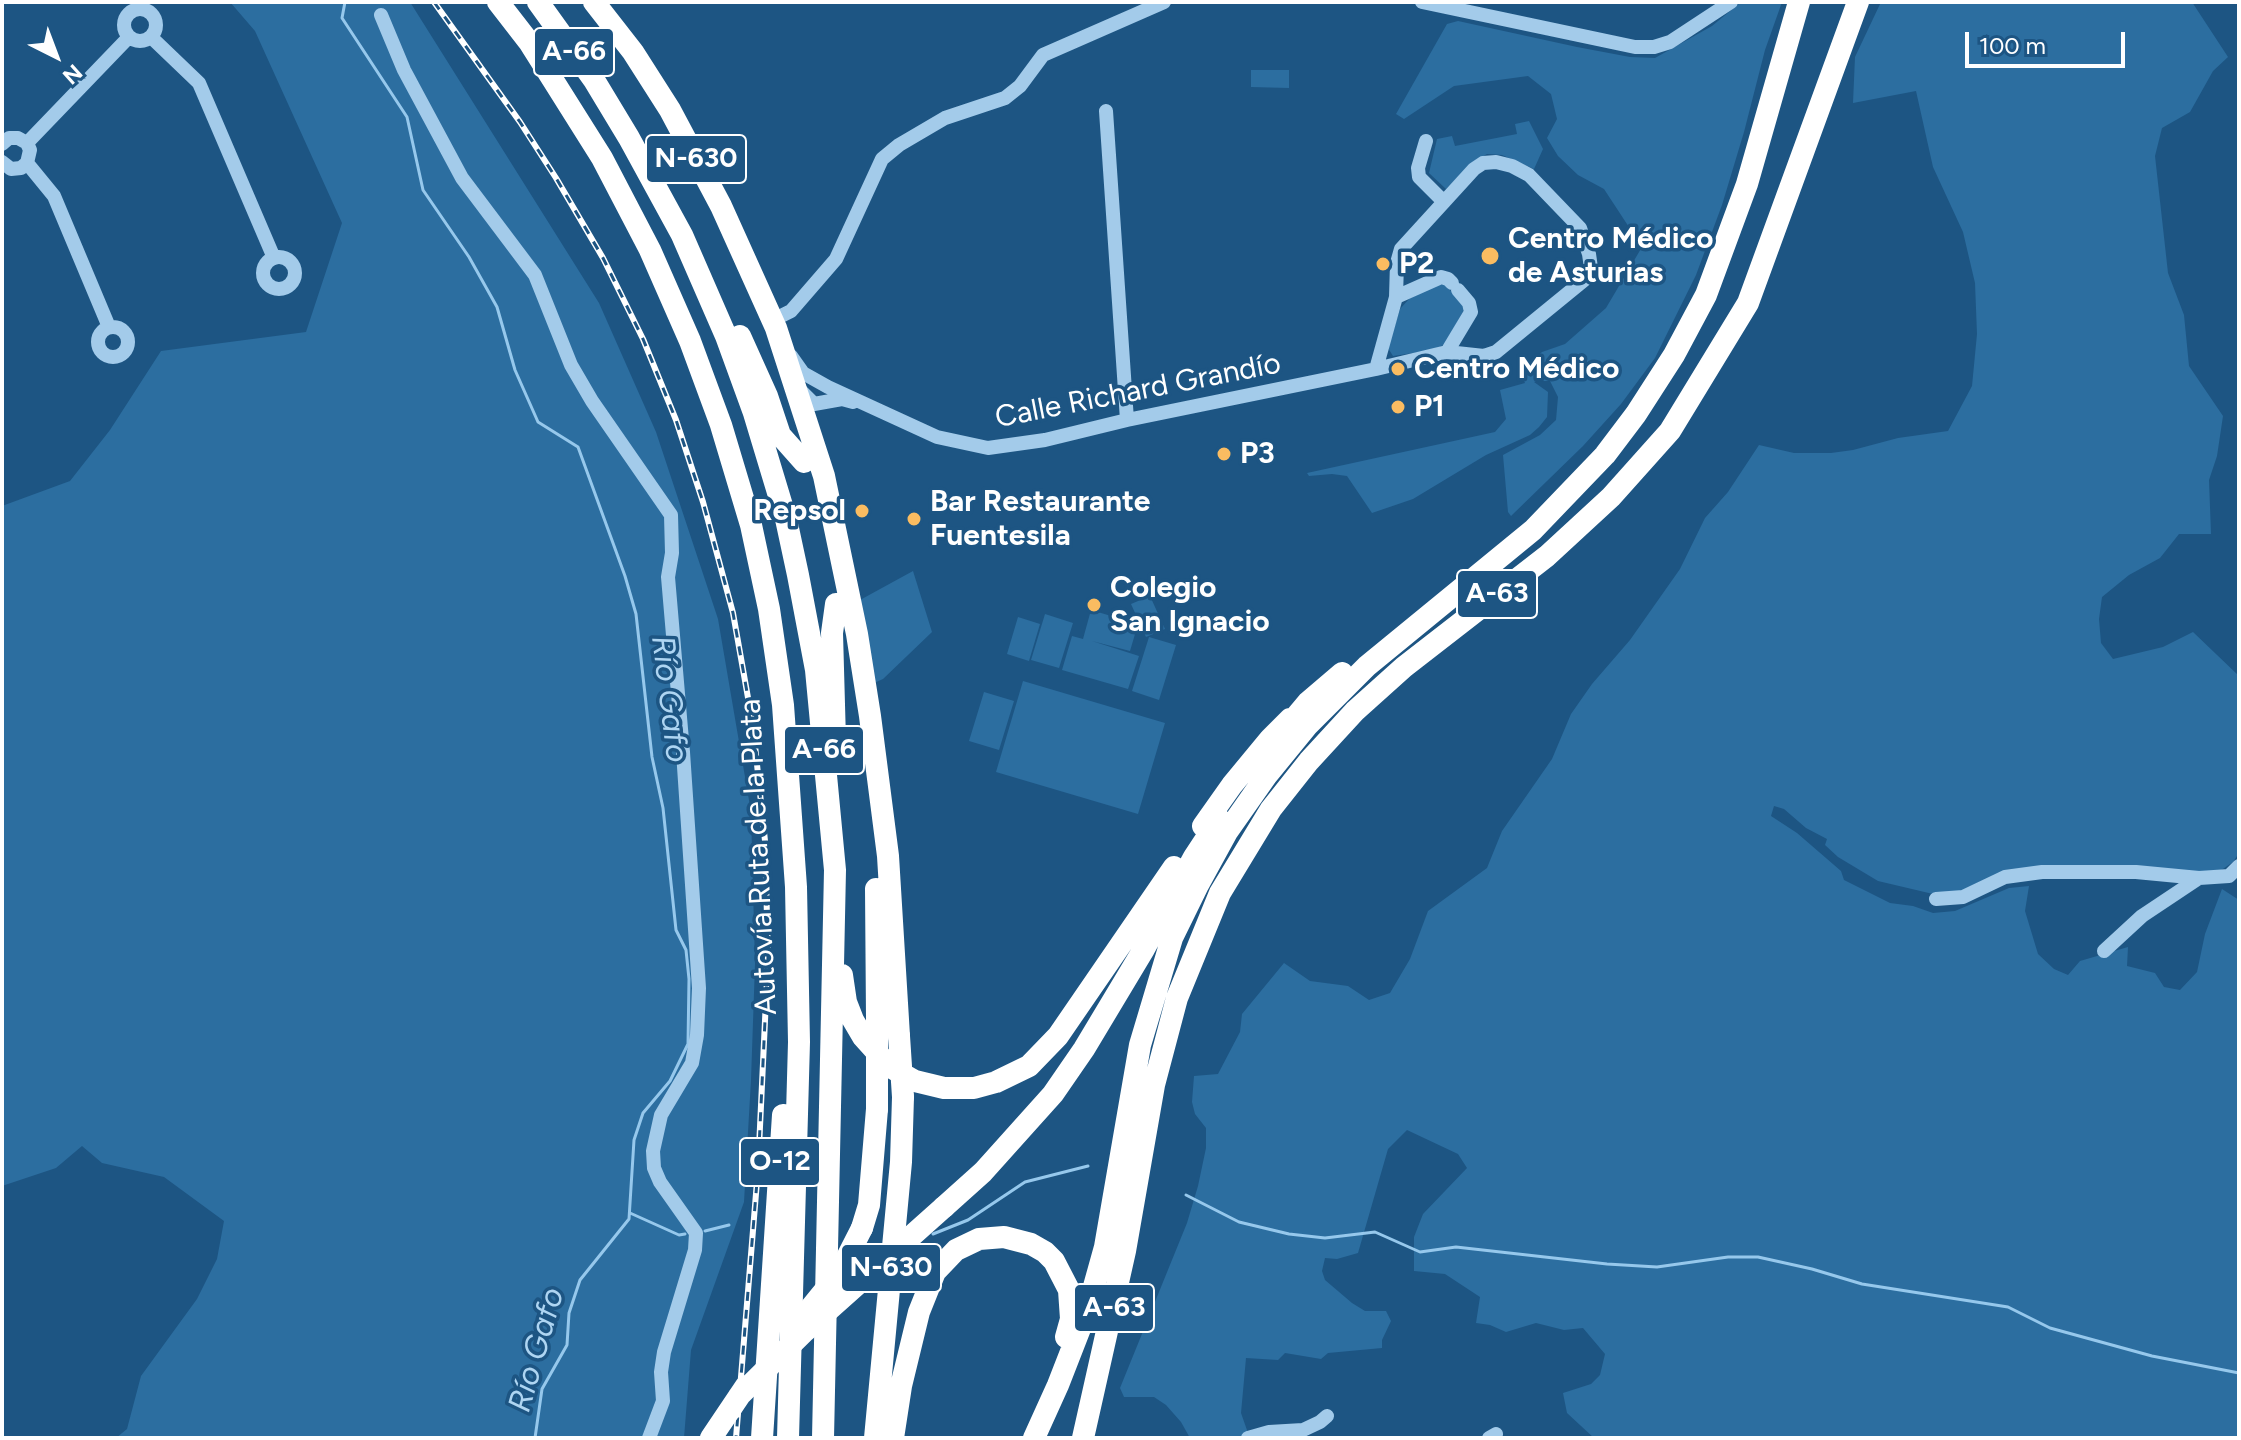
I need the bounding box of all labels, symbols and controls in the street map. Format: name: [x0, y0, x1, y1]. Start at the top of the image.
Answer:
north arrow: [16, 16, 96, 96]
scale bar: [1969, 16, 2129, 66]
road number: A-66: [534, 28, 614, 76]
text: 100 m: [1979, 31, 2046, 60]
text: N: [57, 58, 88, 90]
road number: N-630: [646, 135, 746, 183]
place label: Centro Médico de Asturias: [1508, 221, 1713, 292]
marker: Centro Médico de Asturias: [1479, 245, 1501, 267]
place label: P2: [1399, 246, 1434, 282]
marker: P2: [1374, 255, 1392, 273]
street label: Calle Richard Grandío: [992, 346, 1284, 436]
place label: Centro Médico: [1414, 351, 1619, 387]
marker: Centro Médico: [1389, 360, 1407, 378]
place label: P1: [1414, 389, 1445, 425]
marker: P1: [1389, 398, 1407, 416]
place label: P3: [1240, 436, 1275, 472]
marker: P3: [1215, 445, 1233, 463]
place label: Bar Restaurante Fuentesila: [930, 484, 1150, 554]
place label: Repsol: [753, 493, 846, 529]
marker: Repsol: [853, 502, 871, 520]
marker: Bar Restaurante Fuentesila: [905, 510, 923, 528]
place label: Colegio San Ignacio: [1110, 570, 1270, 640]
road number: A-63: [1457, 570, 1537, 618]
marker: Colegio San Ignacio: [1085, 596, 1103, 614]
water label: Río Gafo: [642, 633, 696, 765]
street label: Autovía Ruta de la Plata: [733, 698, 785, 1016]
road number: A-66: [784, 726, 864, 774]
road number: O-12: [740, 1138, 820, 1186]
road number: N-630: [841, 1244, 941, 1292]
water label: Río Gafo: [501, 1283, 573, 1417]
road number: A-63: [1074, 1284, 1154, 1332]

